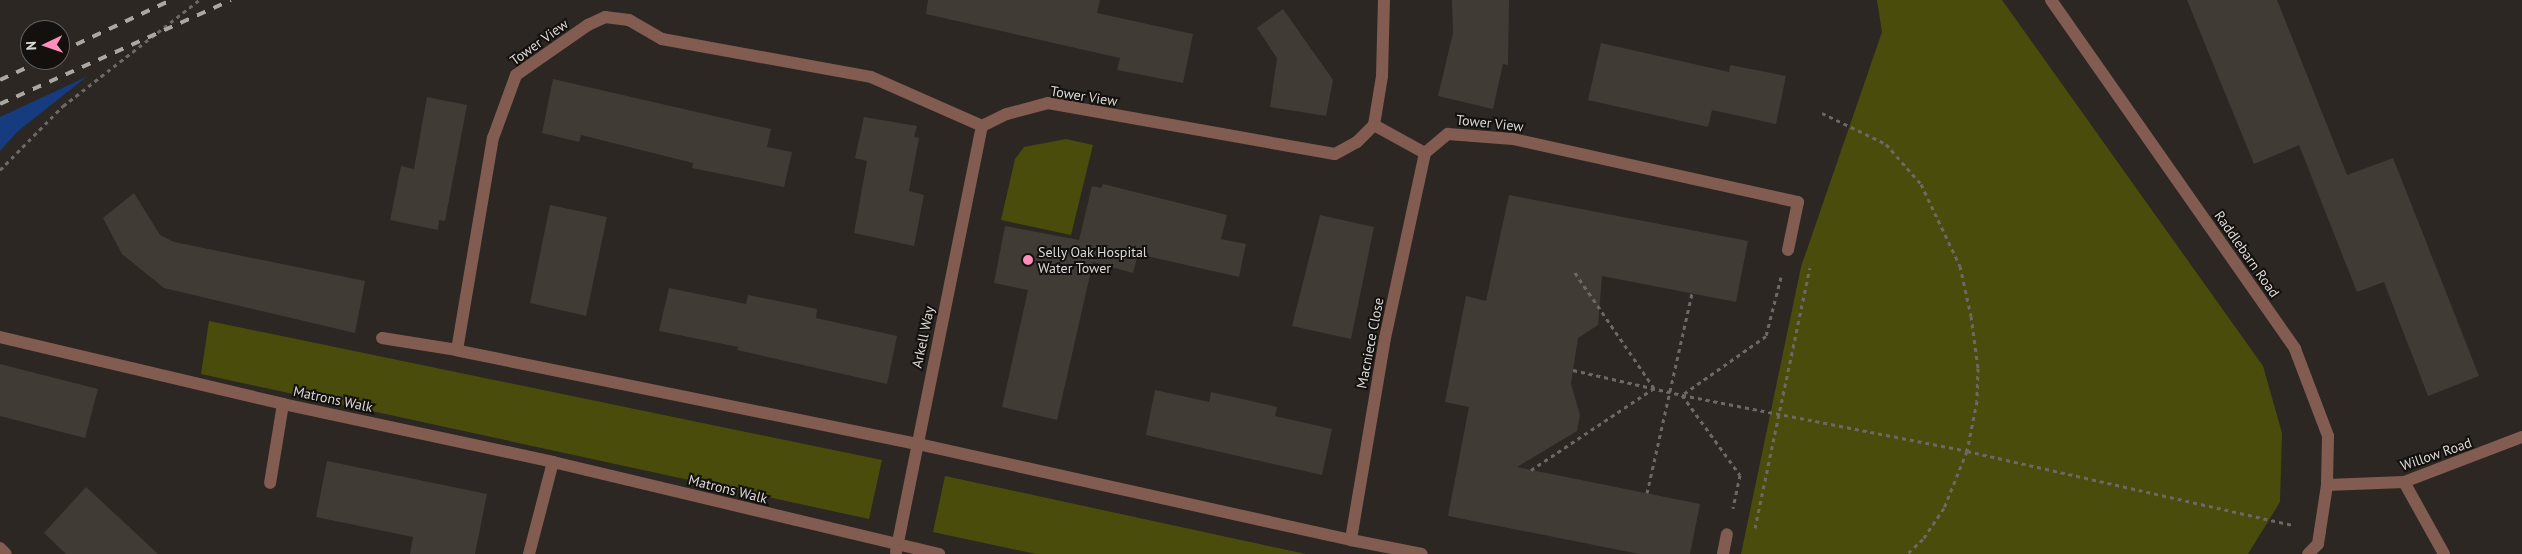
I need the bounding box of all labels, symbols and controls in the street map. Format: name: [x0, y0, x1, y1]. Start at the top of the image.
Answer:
street label: Tower View: [507, 15, 571, 69]
north arrow: [20, 20, 70, 70]
text: N: [22, 41, 40, 51]
street label: Tower View: [1049, 82, 1119, 110]
street label: Tower View: [1455, 111, 1525, 135]
street label: Raddlebarn Road: [2211, 208, 2283, 300]
place label: Selly Oak Hospital Water Tower: [1038, 244, 1148, 276]
marker: Selly Oak Hospital Water Tower: [1022, 254, 1034, 266]
street label: Macniece Close: [1353, 296, 1387, 390]
street label: Arkell Way: [908, 304, 938, 370]
street label: Matrons Walk: [292, 382, 374, 416]
street label: Willow Road: [2398, 434, 2474, 474]
street label: Matrons Walk: [687, 471, 769, 507]

